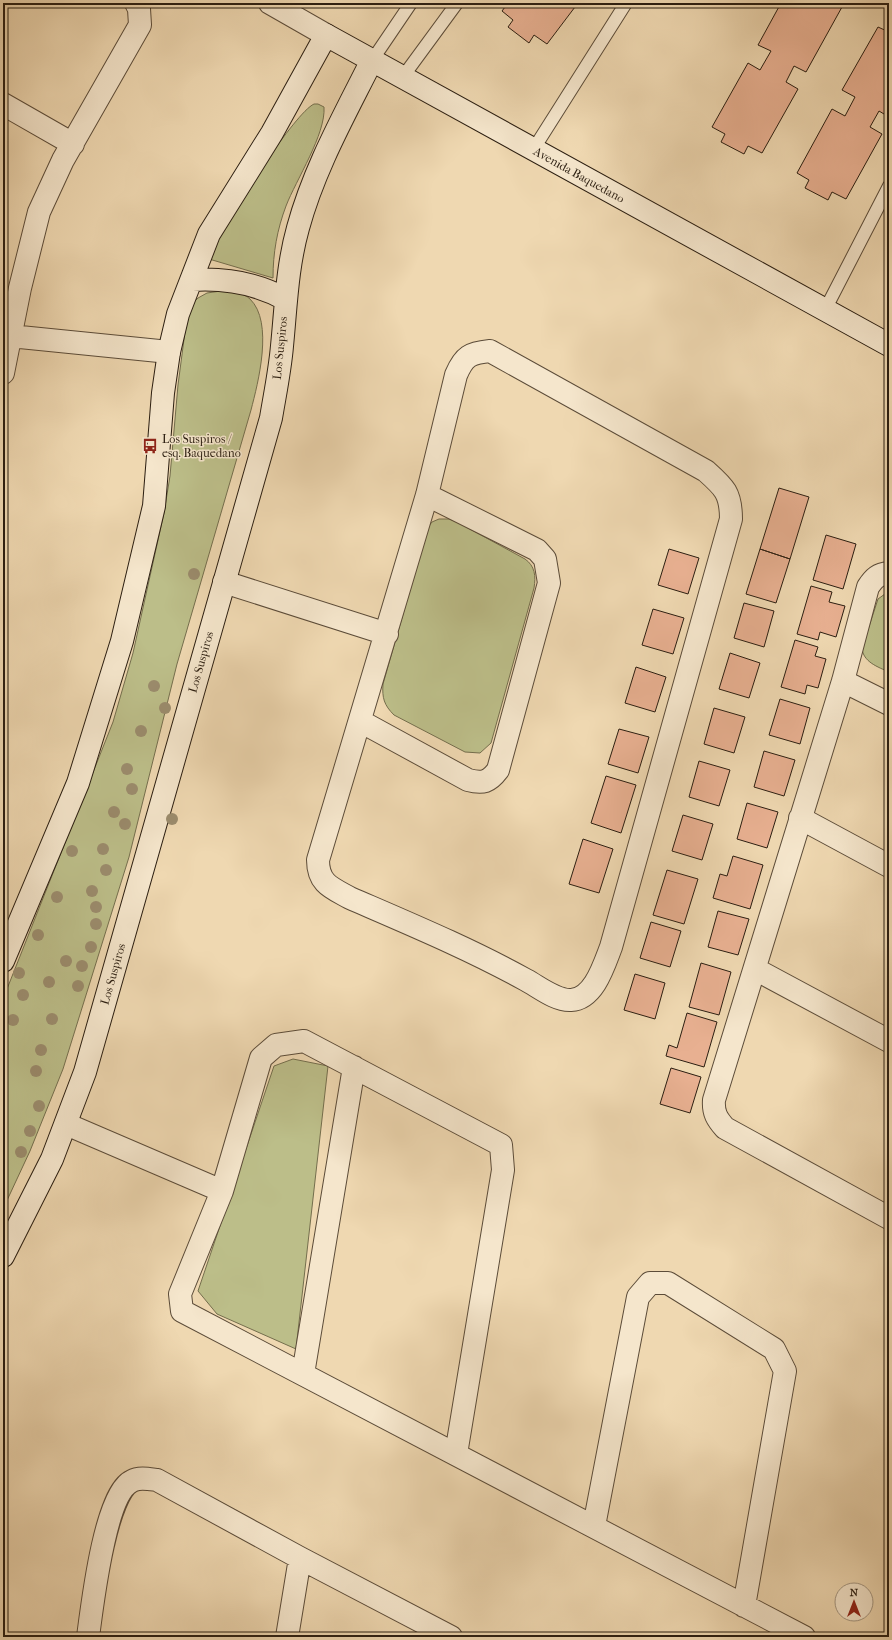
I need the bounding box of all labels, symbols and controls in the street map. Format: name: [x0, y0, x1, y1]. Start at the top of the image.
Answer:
street label: Avenida Baquedano: [530, 144, 627, 206]
street label: Los Suspiros: [270, 315, 290, 380]
place label: Los Suspiros / esq. Baquedano: [162, 432, 241, 460]
bus stop icon: Los Suspiros / esq. Baquedano: [141, 437, 159, 455]
street label: Los Suspiros: [186, 629, 217, 694]
street label: Los Suspiros: [98, 941, 129, 1006]
north arrow: [834, 1582, 874, 1622]
text: N: [850, 1586, 859, 1599]

